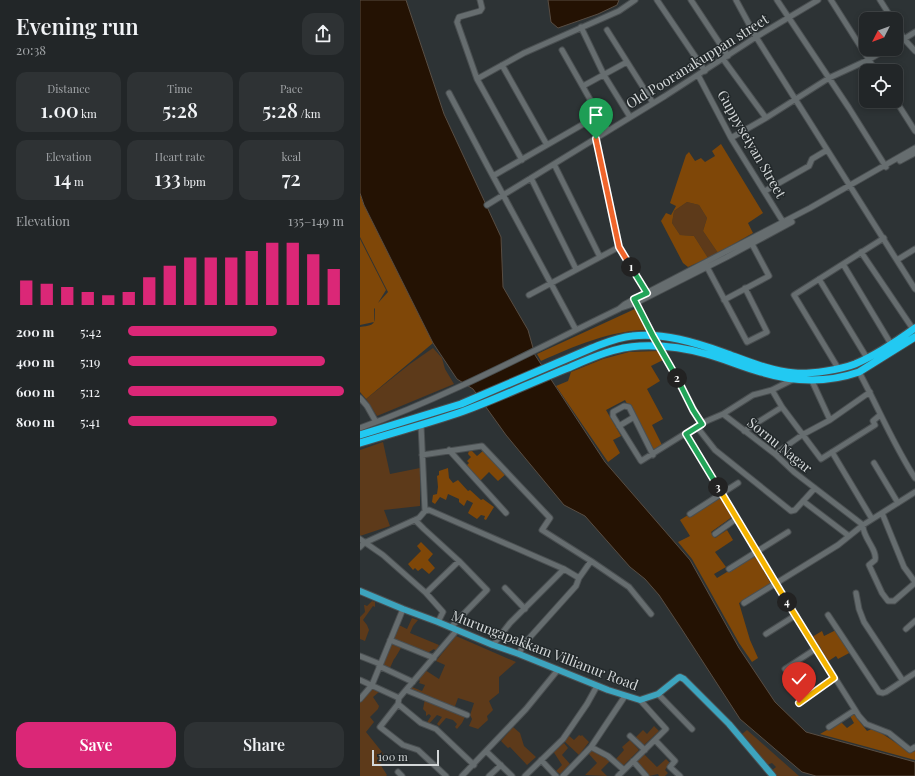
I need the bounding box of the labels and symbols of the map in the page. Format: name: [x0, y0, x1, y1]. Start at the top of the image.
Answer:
street label: Old Pooranakuppan street: [622, 9, 773, 113]
north arrow: [859, 12, 903, 56]
street label: Guppyseiyan Street: [713, 86, 791, 202]
pin: [579, 98, 613, 139]
pin: 1: [621, 257, 641, 277]
pin: 2: [667, 368, 687, 388]
street label: Sornu Nagar: [744, 413, 817, 478]
pin: 3: [708, 477, 728, 497]
pin: 4: [777, 592, 797, 612]
street label: Murungapakkam Villianur Road: [449, 606, 641, 694]
pin: [782, 662, 816, 703]
scale bar: [372, 748, 439, 767]

